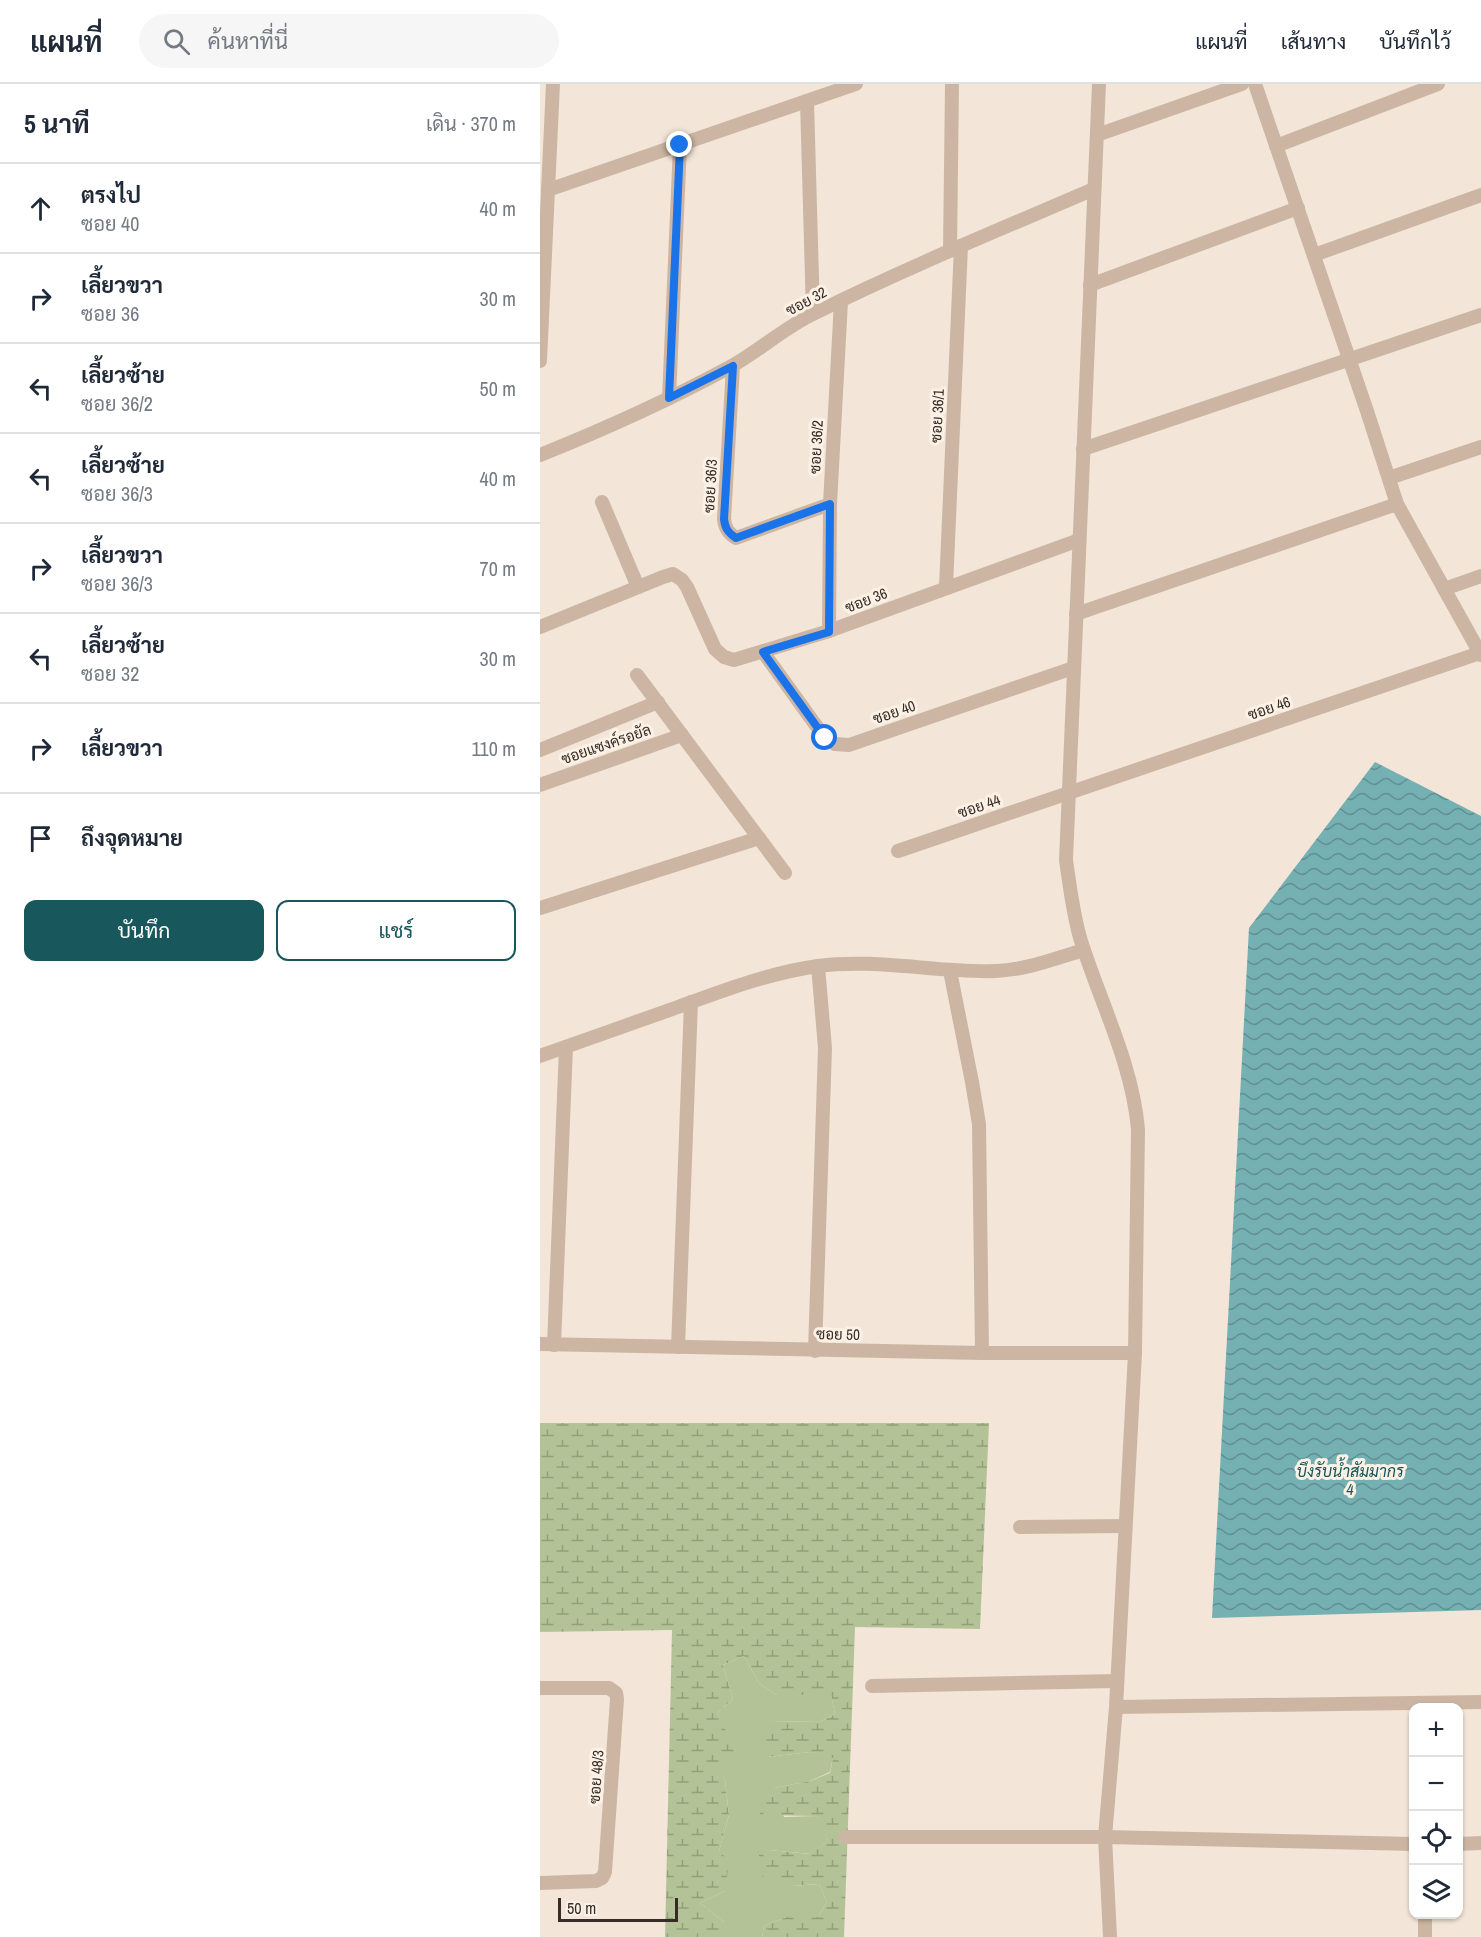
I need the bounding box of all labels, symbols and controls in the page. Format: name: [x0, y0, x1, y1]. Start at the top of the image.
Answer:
search box: [139, 14, 559, 68]
text: แผนที่: [30, 23, 103, 61]
icon: search: [160, 25, 193, 58]
text: ค้นหาที่นี่: [208, 26, 288, 56]
text: แผนที่: [1195, 27, 1248, 56]
text: เส้นทาง: [1281, 27, 1346, 56]
text: บันทึกไว้: [1379, 27, 1451, 56]
text: 5 นาที: [24, 106, 90, 141]
text: เดิน · 370 m: [426, 110, 516, 137]
route end: [666, 131, 692, 157]
text: ตรงไป: [81, 180, 141, 210]
icon: ahead: [24, 192, 57, 225]
text: 40 m: [480, 195, 516, 222]
text: ซอย 40: [81, 210, 139, 237]
text: เลี้ยวขวา: [81, 270, 163, 300]
street label: ซอย 32: [782, 281, 830, 321]
icon: right: [24, 282, 57, 315]
text: 30 m: [480, 285, 516, 312]
text: ซอย 36: [81, 300, 139, 327]
text: เลี้ยวซ้าย: [81, 360, 165, 390]
icon: left: [24, 372, 57, 405]
text: 50 m: [480, 375, 516, 402]
street label: ซอย 36/1: [925, 388, 949, 444]
text: ซอย 36/2: [81, 390, 153, 417]
street label: ซอย 36/2: [804, 419, 828, 475]
text: เลี้ยวซ้าย: [81, 450, 165, 480]
street label: ซอย 36/3: [698, 458, 722, 514]
icon: left: [24, 462, 57, 495]
text: 40 m: [480, 465, 516, 492]
text: ซอย 36/3: [81, 480, 153, 507]
text: เลี้ยวขวา: [81, 540, 163, 570]
icon: right: [24, 552, 57, 585]
text: 70 m: [480, 555, 516, 582]
text: ซอย 36/3: [81, 570, 153, 597]
street label: ซอย 36: [842, 582, 890, 618]
text: เลี้ยวซ้าย: [81, 630, 165, 660]
icon: left: [24, 642, 57, 675]
text: 30 m: [480, 645, 516, 672]
text: ซอย 32: [81, 660, 139, 687]
street label: ซอย 46: [1245, 691, 1293, 725]
street label: ซอย 40: [870, 695, 918, 729]
street label: ซอยแซงค์รอยัล: [558, 719, 654, 769]
route start: [811, 724, 837, 750]
icon: right: [24, 732, 57, 765]
text: เลี้ยวขวา: [81, 733, 163, 763]
text: 110 m: [472, 735, 516, 762]
street label: ซอย 44: [955, 789, 1003, 823]
icon: arrive: [24, 822, 57, 855]
text: ถึงจุดหมาย: [81, 823, 183, 853]
button: บันทึก: [24, 900, 264, 961]
button: แชร์: [276, 900, 516, 961]
street label: ซอย 50: [816, 1323, 860, 1345]
water label: บึงรับน้ำสัมมากร 4: [1296, 1457, 1405, 1500]
map controls: [1409, 1703, 1463, 1919]
button: +: [1409, 1703, 1463, 1757]
street label: ซอย 48/3: [584, 1749, 608, 1805]
button: −: [1409, 1757, 1463, 1811]
button: locate: [1409, 1811, 1463, 1865]
button: layers: [1409, 1865, 1463, 1919]
scale bar: [558, 1895, 678, 1922]
text: 50 m: [567, 1897, 596, 1919]

